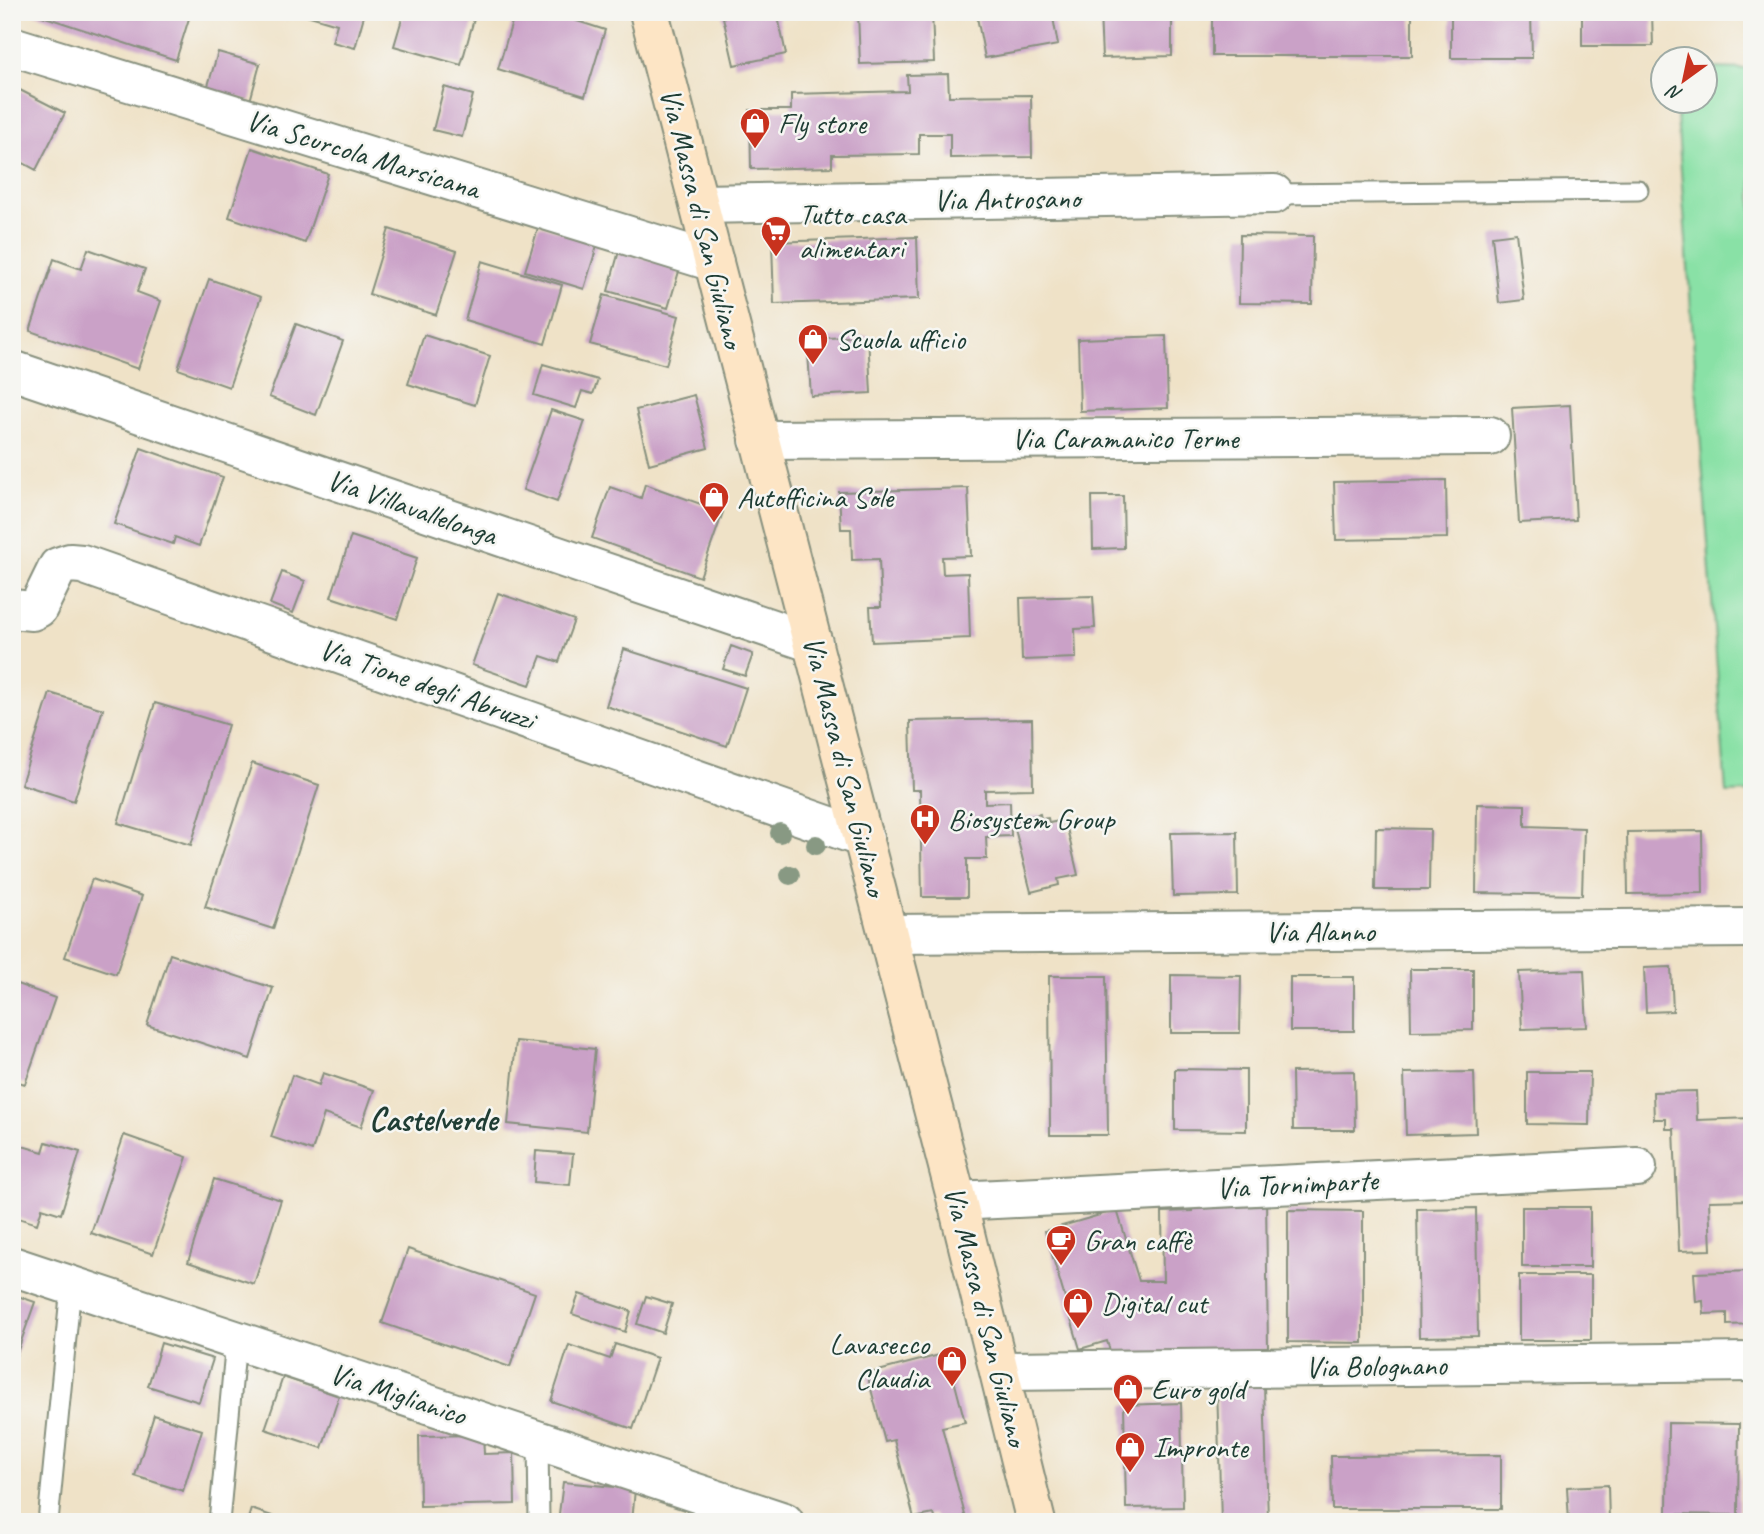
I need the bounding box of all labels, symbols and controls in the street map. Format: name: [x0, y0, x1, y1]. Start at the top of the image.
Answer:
north arrow: [1648, 46, 1718, 116]
text: N: [1661, 78, 1687, 107]
street label: Via Massa di San Giuliano: [651, 84, 753, 355]
street label: Via Scurcola Marsicana: [242, 100, 487, 208]
place label: Fly store: [778, 104, 868, 142]
shop icon: Fly store: [738, 106, 772, 150]
street label: Via Antrosano: [933, 179, 1084, 219]
place label: Tutto casa alimentari: [799, 195, 908, 267]
supermarket icon: Tutto casa alimentari: [759, 214, 793, 258]
place label: Scuola ufficio: [836, 320, 966, 358]
shop icon: Scuola ufficio: [796, 322, 830, 366]
street label: Via Caramanico Terme: [1011, 419, 1241, 457]
street label: Via Villavallelonga: [322, 460, 504, 554]
place label: Autofficina Sole: [737, 478, 895, 516]
shop icon: Autofficina Sole: [697, 480, 731, 524]
street label: Via Tione degli Abruzzi: [315, 629, 543, 740]
street label: Via Massa di San Giuliano: [794, 632, 896, 903]
place label: Biosystem Group: [948, 800, 1116, 838]
hospital icon: Biosystem Group: [908, 802, 942, 846]
street label: Via Alanno: [1265, 912, 1376, 950]
district label: Castelverde: [369, 1098, 500, 1140]
street label: Via Tornimparte: [1215, 1161, 1381, 1207]
street label: Via Massa di San Giuliano: [935, 1182, 1037, 1453]
place label: Gran caffè: [1084, 1221, 1193, 1259]
cafe icon: Gran caffè: [1044, 1223, 1078, 1267]
place label: Digital cut: [1101, 1284, 1210, 1322]
shop icon: Digital cut: [1061, 1286, 1095, 1330]
place label: Lavasecco Claudia: [829, 1325, 931, 1397]
shop icon: Lavasecco Claudia: [935, 1344, 969, 1388]
street label: Via Bolognano: [1305, 1346, 1448, 1386]
street label: Via Miglianico: [325, 1354, 472, 1434]
place label: Euro gold: [1151, 1370, 1249, 1408]
shop icon: Euro gold: [1111, 1372, 1145, 1416]
place label: Impronte: [1153, 1428, 1250, 1466]
shop icon: Impronte: [1113, 1430, 1147, 1474]

